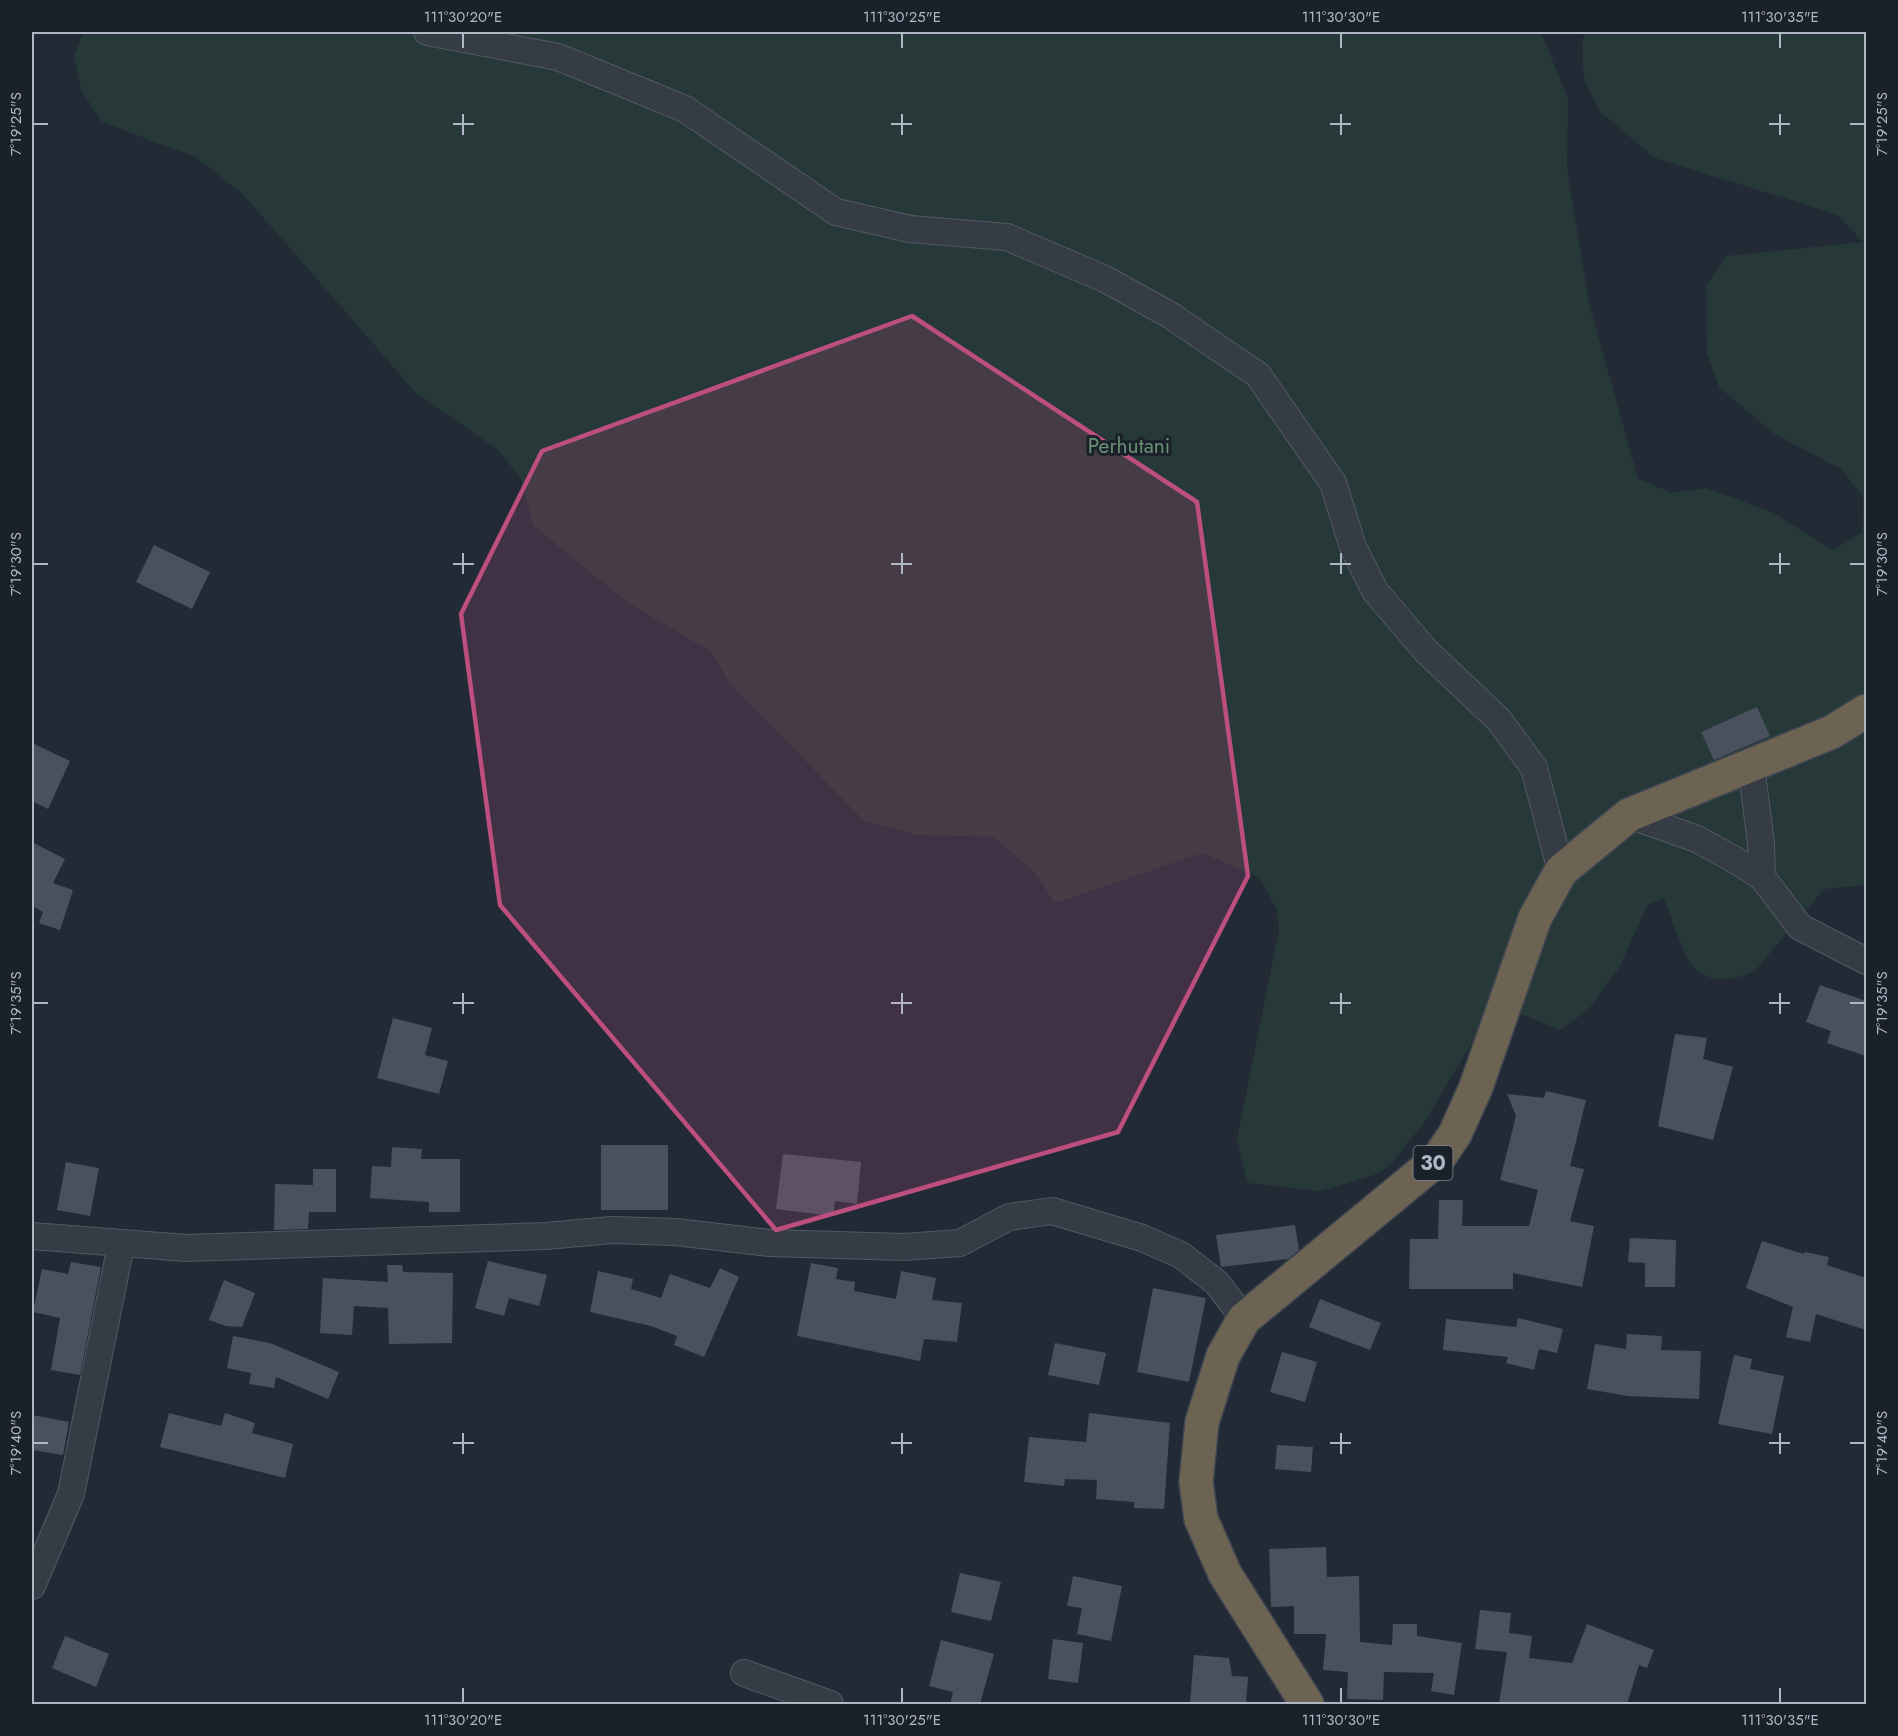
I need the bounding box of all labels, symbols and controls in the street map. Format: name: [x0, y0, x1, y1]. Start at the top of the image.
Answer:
text: 111°30'20"E: [424, 6, 502, 28]
text: 111°30'25"E: [863, 6, 941, 28]
text: 111°30'30"E: [1302, 6, 1380, 28]
text: 111°30'35"E: [1741, 6, 1819, 28]
text: 7°19'25"S: [5, 92, 27, 156]
text: 7°19'25"S: [1871, 92, 1893, 156]
park label: Perhutani: [1088, 431, 1170, 461]
text: 7°19'30"S: [5, 532, 27, 596]
text: 7°19'30"S: [1871, 532, 1893, 596]
text: 7°19'35"S: [5, 971, 27, 1035]
text: 7°19'35"S: [1871, 971, 1893, 1035]
road number: 30: [1414, 1146, 1452, 1180]
text: 7°19'40"S: [5, 1411, 27, 1475]
text: 7°19'40"S: [1871, 1411, 1893, 1475]
text: 111°30'20"E: [424, 1709, 502, 1731]
text: 111°30'25"E: [863, 1709, 941, 1731]
text: 111°30'30"E: [1302, 1709, 1380, 1731]
text: 111°30'35"E: [1741, 1709, 1819, 1731]

